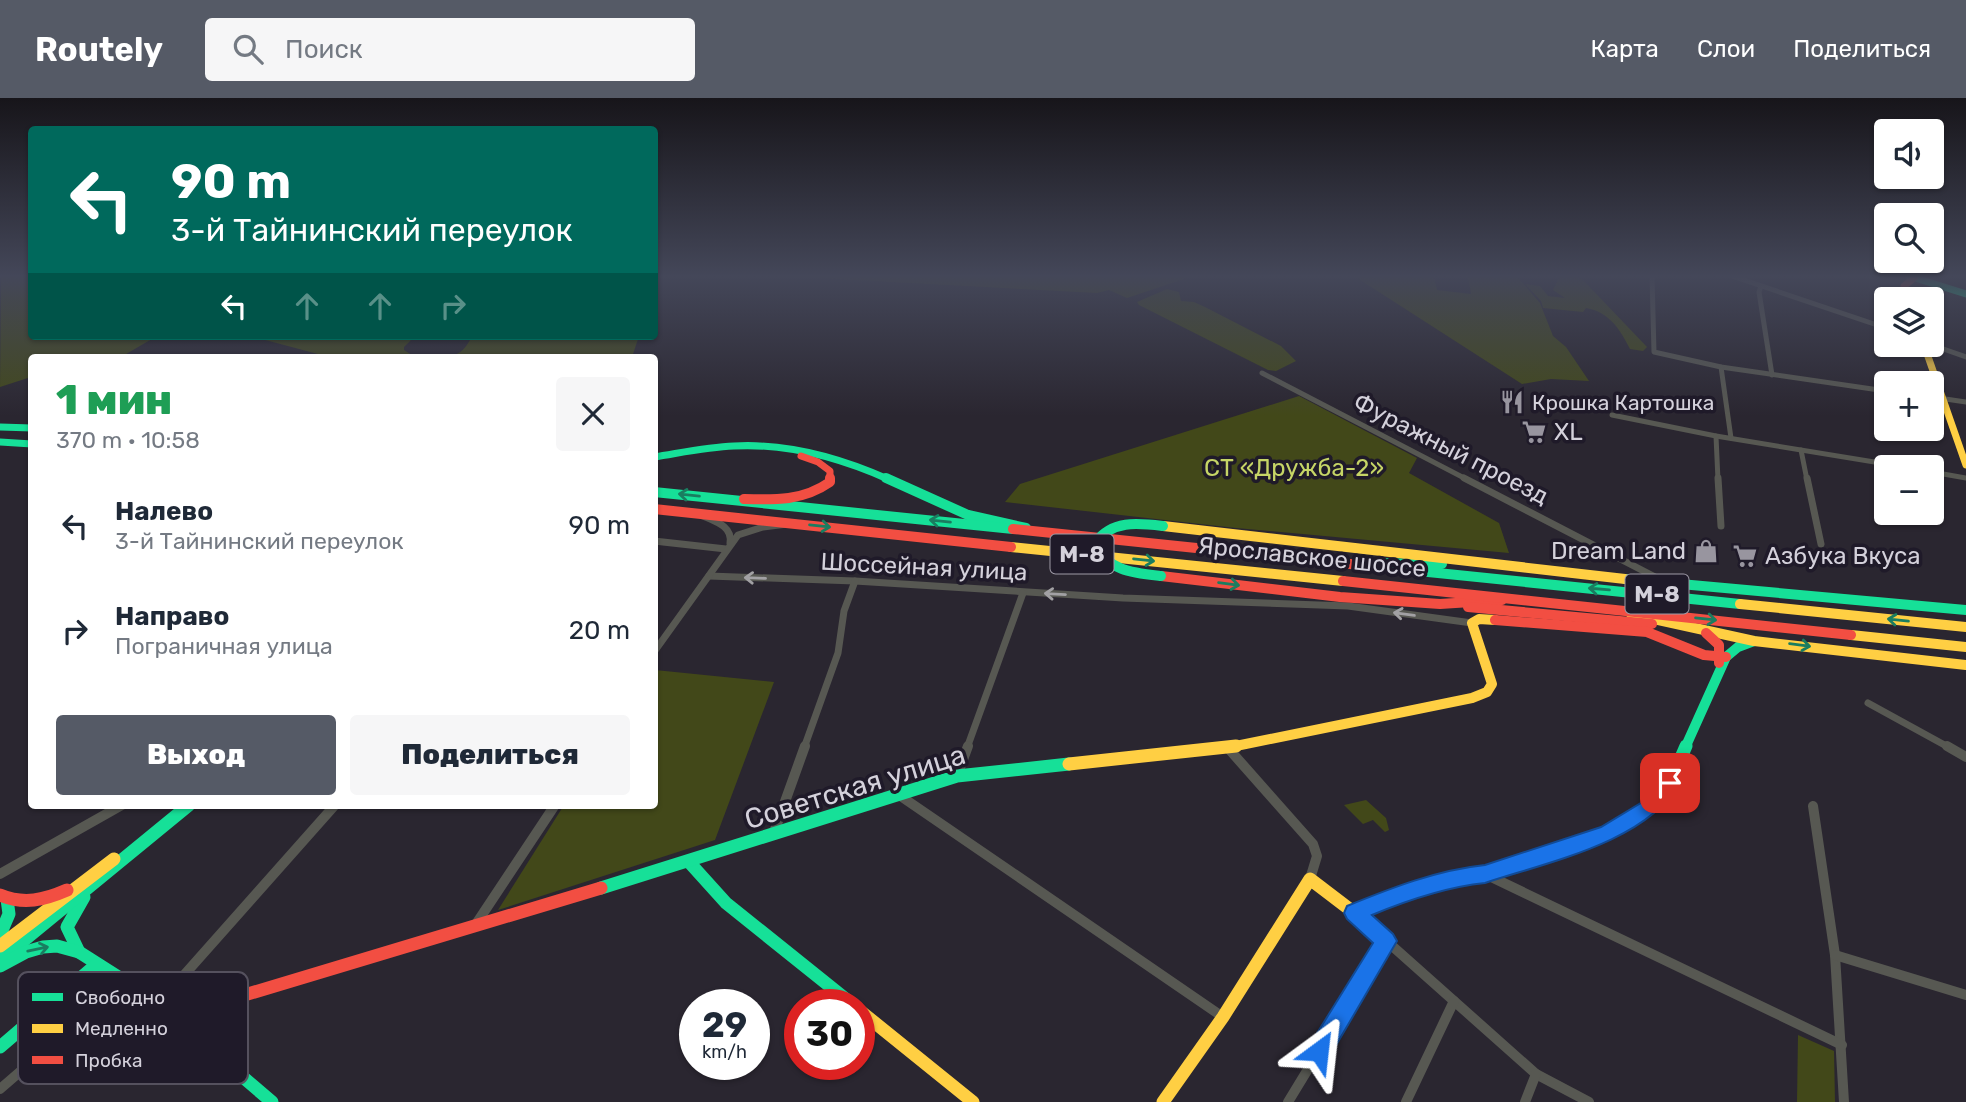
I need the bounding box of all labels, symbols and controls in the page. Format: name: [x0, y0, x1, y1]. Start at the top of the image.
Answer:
search box: [205, 18, 695, 81]
text: Routely: [35, 30, 163, 69]
icon: search: [229, 30, 267, 68]
text: Поиск: [285, 34, 363, 65]
text: Карта: [1590, 35, 1659, 63]
text: Слои: [1697, 35, 1755, 63]
text: Поделиться: [1793, 35, 1931, 63]
map controls: [1874, 119, 1944, 525]
button: sound: [1874, 119, 1944, 189]
text: 90 m: [171, 152, 291, 210]
icon: left: [56, 154, 147, 245]
button: search: [1874, 203, 1944, 273]
text: 3-й Тайнинский переулок: [171, 211, 573, 249]
icon: left: [215, 287, 253, 325]
icon: ahead: [288, 287, 326, 325]
icon: ahead: [361, 287, 399, 325]
icon: right: [434, 287, 472, 325]
button: layers: [1874, 287, 1944, 357]
button: +: [1874, 371, 1944, 441]
text: 1 мин: [56, 375, 172, 425]
button: close: [556, 377, 630, 451]
street label: Фуражный проезд: [1349, 388, 1553, 510]
restaurant icon: Крошка Картошка: [1498, 388, 1526, 416]
place label: Крошка Картошка: [1532, 390, 1714, 415]
supermarket icon: XL: [1520, 418, 1548, 446]
place label: XL: [1554, 418, 1583, 446]
text: 370 m · 10:58: [56, 426, 200, 454]
park label: СТ «Дружба-2»: [1204, 454, 1384, 482]
button: −: [1874, 455, 1944, 525]
one-way arrow: [678, 488, 701, 501]
text: Налево: [115, 496, 213, 527]
icon: left: [56, 507, 94, 545]
text: 90 m: [569, 510, 630, 541]
one-way arrow: [929, 514, 951, 527]
one-way arrow: [808, 520, 831, 533]
text: 3-й Тайнинский переулок: [115, 527, 404, 555]
street label: Ярославское шоссе: [1197, 531, 1427, 583]
road number: М-8: [1050, 534, 1114, 574]
place label: Dream Land: [1551, 537, 1686, 565]
shop icon: Dream Land: [1692, 537, 1720, 565]
supermarket icon: Азбука Вкуса: [1731, 542, 1759, 570]
place label: Азбука Вкуса: [1765, 542, 1921, 570]
street label: Шоссейная улица: [820, 548, 1028, 586]
one-way arrow: [1132, 554, 1154, 567]
one-way arrow: [743, 571, 766, 584]
road number: М-8: [1626, 574, 1688, 614]
one-way arrow: [1217, 578, 1240, 591]
one-way arrow: [1588, 582, 1611, 595]
one-way arrow: [1044, 588, 1067, 601]
text: Направо: [115, 601, 229, 632]
one-way arrow: [1393, 607, 1416, 620]
icon: right: [56, 612, 94, 650]
one-way arrow: [1694, 613, 1716, 626]
one-way arrow: [1887, 613, 1910, 626]
text: 20 m: [569, 615, 630, 646]
text: Пограничная улица: [115, 632, 333, 660]
one-way arrow: [1789, 639, 1811, 652]
button: Выход: [56, 715, 336, 795]
button: Поделиться: [350, 715, 630, 795]
street label: Советская улица: [741, 738, 969, 836]
pin: [1640, 753, 1700, 813]
icon: arrive: [1651, 764, 1689, 802]
one-way arrow: [26, 942, 49, 956]
legend: [18, 972, 248, 1084]
text: Свободно: [75, 986, 165, 1009]
speed limit sign: 30: [784, 989, 875, 1080]
text: 29: [702, 1004, 747, 1046]
position arrow: [1282, 1014, 1356, 1088]
text: Медленно: [75, 1017, 168, 1040]
text: km/h: [702, 1041, 747, 1063]
text: Пробка: [75, 1049, 143, 1072]

